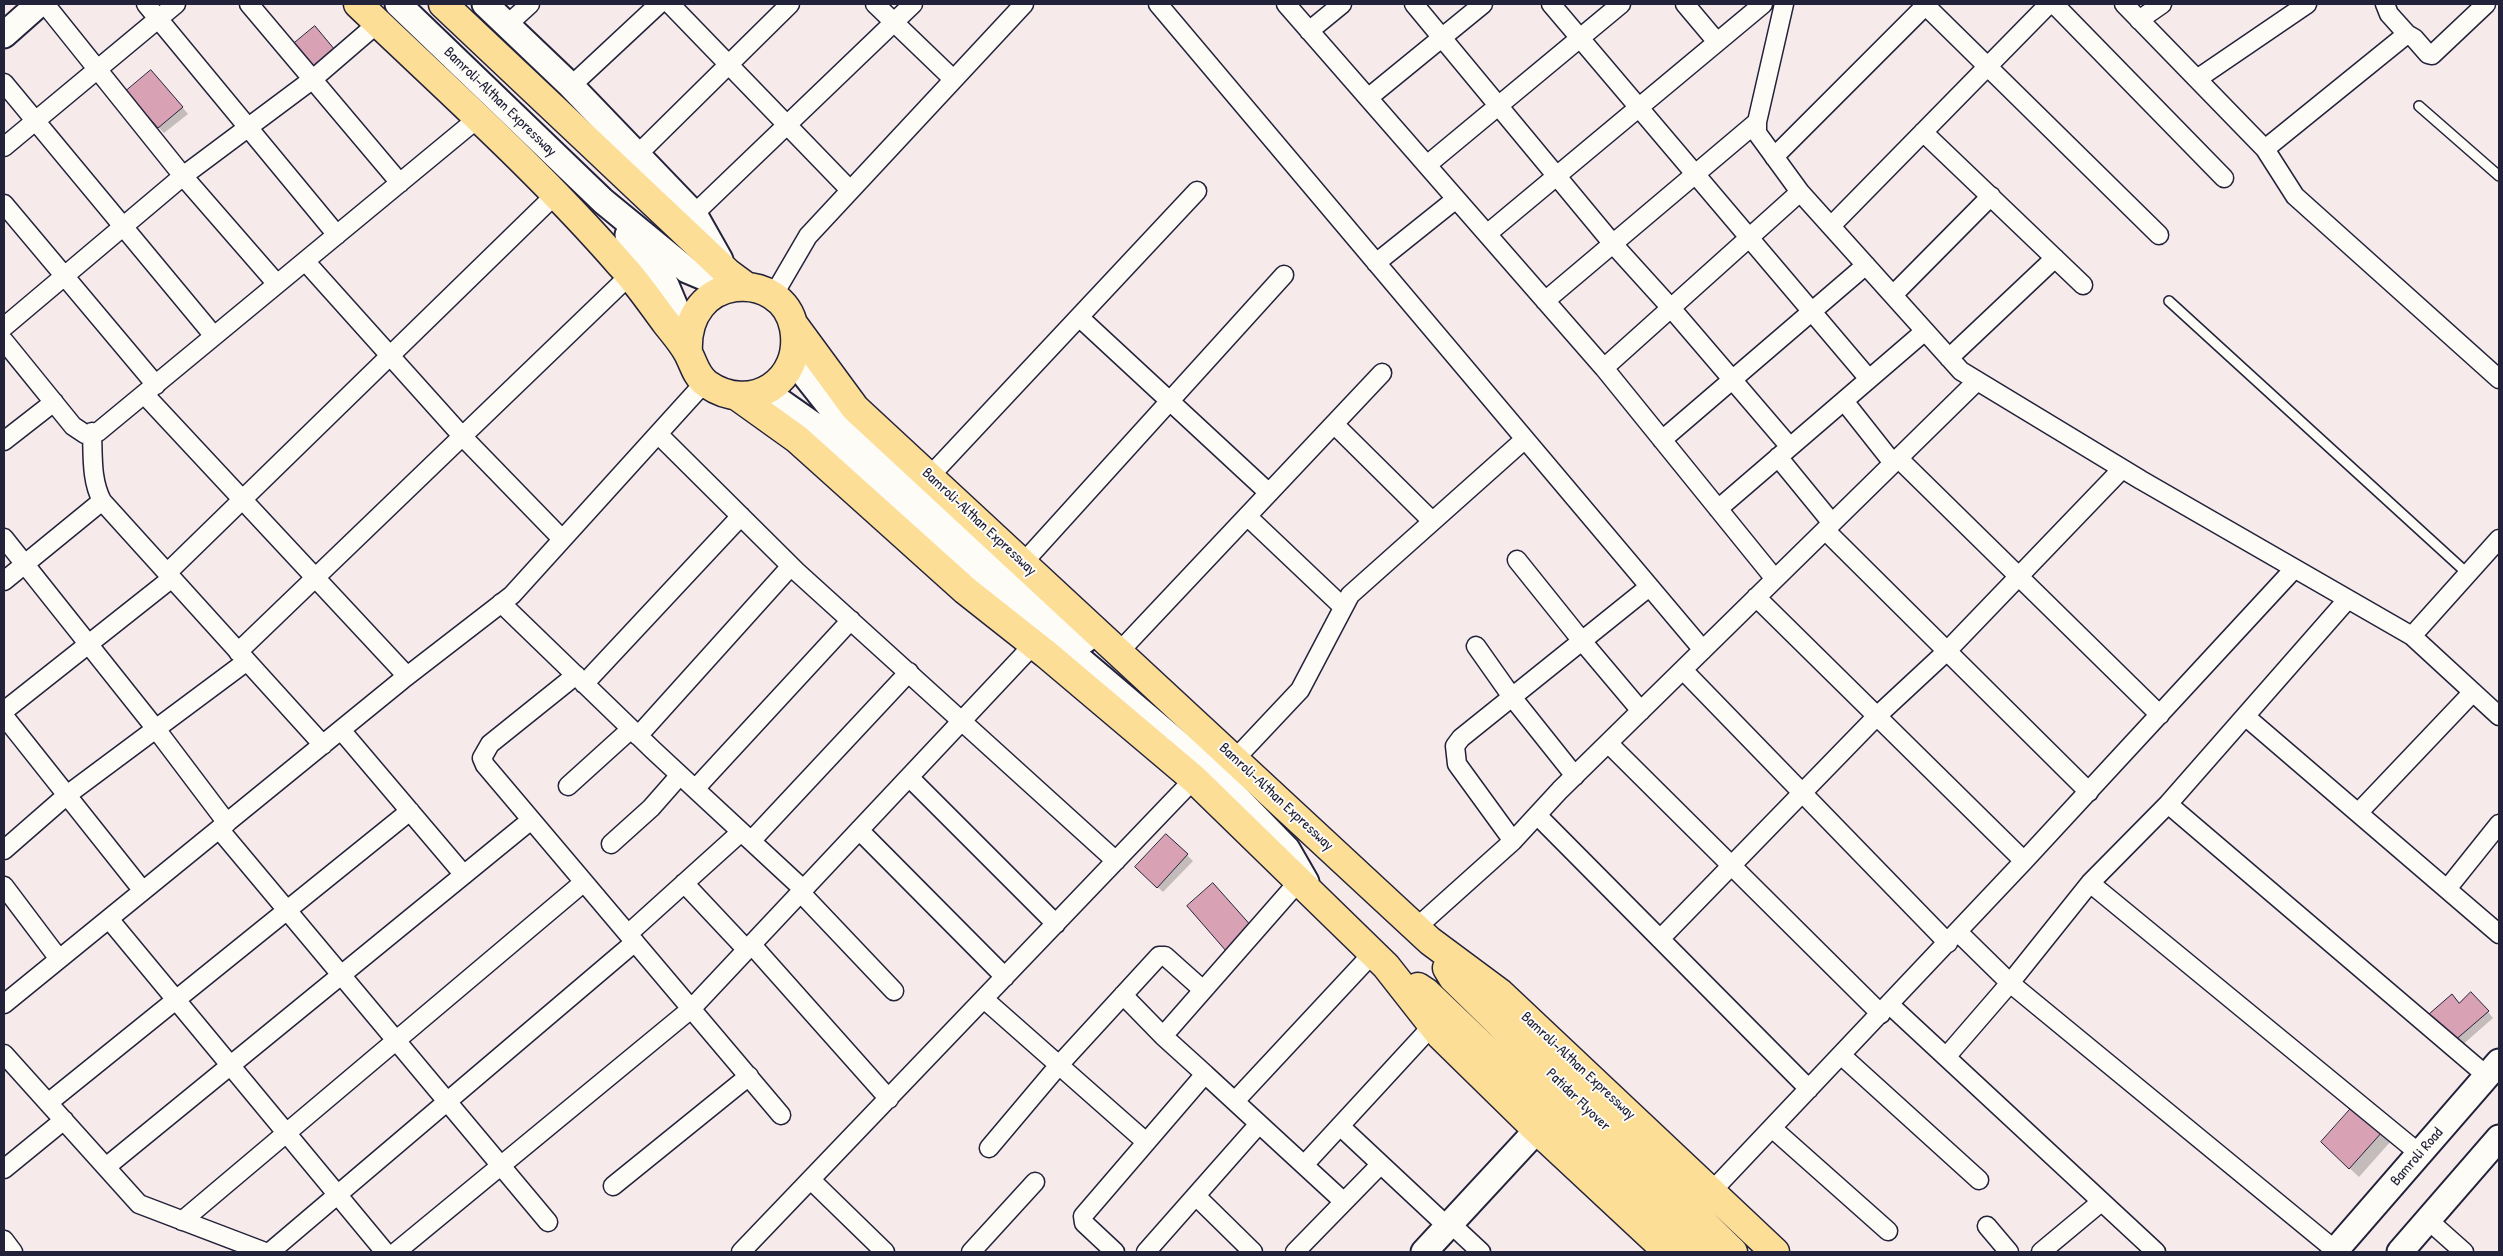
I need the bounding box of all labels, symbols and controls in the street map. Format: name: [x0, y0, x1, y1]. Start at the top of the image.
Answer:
street label: Bamroli-Althan Expressway: [440, 43, 560, 161]
street label: Bamroli-Althan Expressway: [918, 464, 1040, 580]
street label: Bamroli-Althan Expressway: [1215, 739, 1337, 855]
street label: Bamroli-Althan Expressway: [1517, 1008, 1639, 1124]
street label: Patidar Flyover: [1542, 1065, 1614, 1135]
street label: Bamroli Road: [2387, 1124, 2447, 1190]

